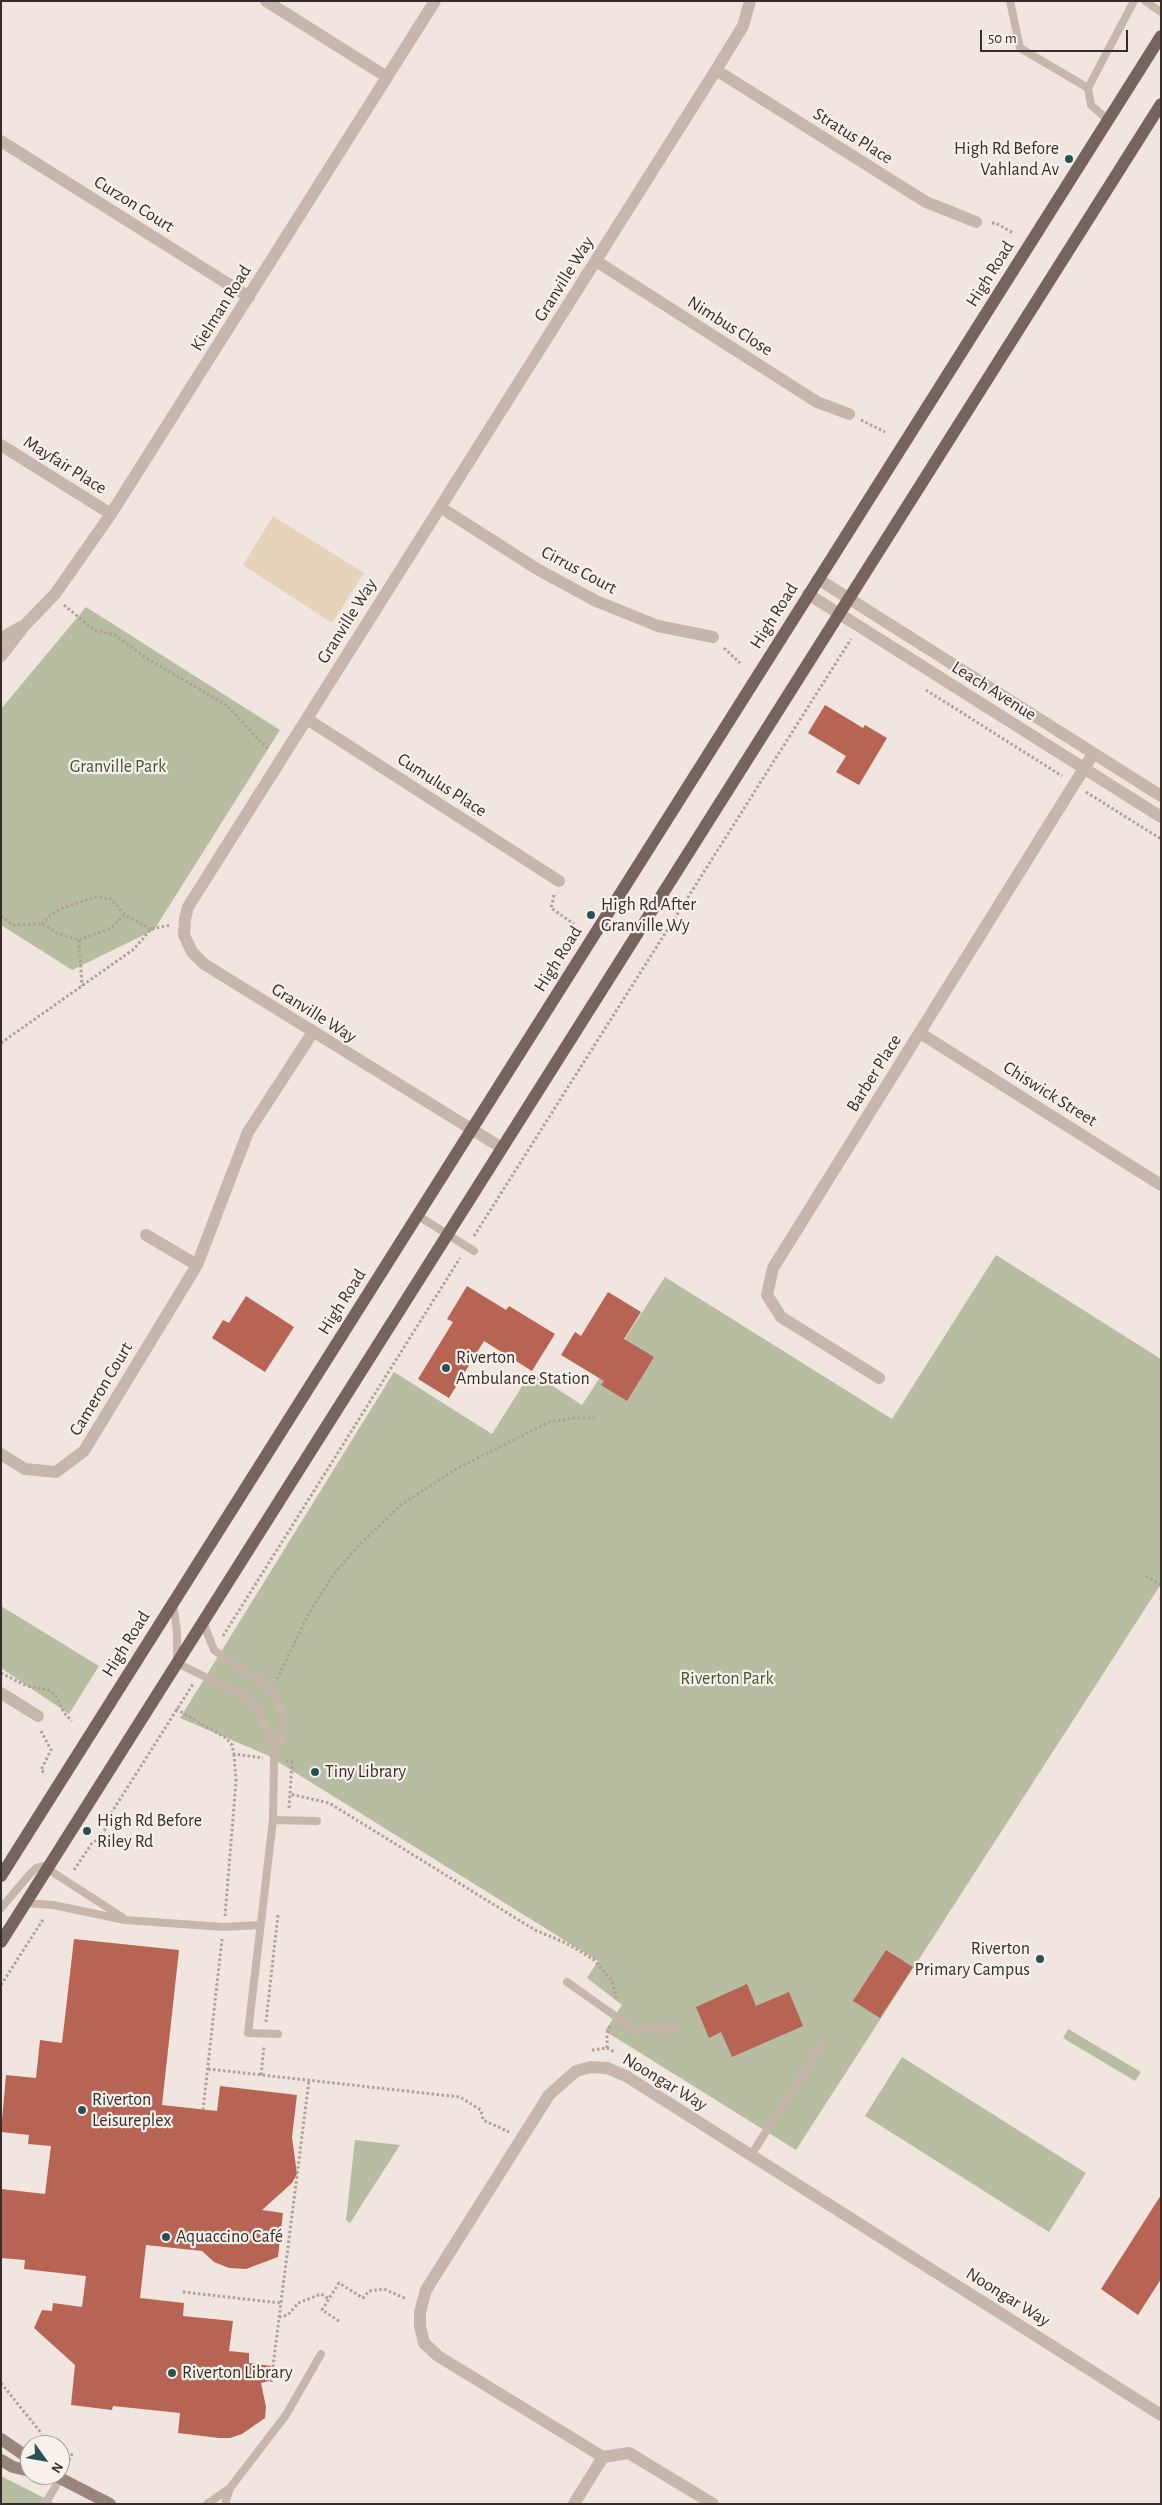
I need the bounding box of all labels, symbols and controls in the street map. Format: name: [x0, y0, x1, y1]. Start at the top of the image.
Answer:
scale bar: [982, 20, 1130, 52]
text: 50 m: [988, 31, 1017, 46]
street label: Stratus Place: [809, 103, 897, 169]
place label: High Rd Before Vahland Av: [954, 138, 1059, 180]
marker: High Rd Before Vahland Av: [1063, 153, 1075, 165]
street label: Curzon Court: [90, 171, 178, 237]
street label: Granville Way: [529, 233, 599, 325]
street label: High Road: [961, 237, 1019, 311]
street label: Kielman Road: [186, 261, 256, 355]
street label: Nimbus Close: [683, 291, 777, 361]
street label: Mayfair Place: [19, 431, 111, 499]
street label: Cirrus Court: [537, 541, 621, 599]
street label: Granville Way: [312, 575, 382, 667]
street label: High Road: [745, 579, 803, 653]
street label: Leach Avenue: [948, 657, 1040, 725]
street label: Cumulus Place: [393, 748, 491, 822]
park label: Granville Park: [70, 756, 166, 778]
place label: High Rd After Granville Wy: [601, 894, 696, 936]
marker: High Rd After Granville Wy: [585, 909, 597, 921]
street label: High Road: [529, 922, 587, 996]
street label: Granville Way: [268, 978, 360, 1048]
street label: Barber Place: [842, 1030, 906, 1116]
street label: Chiswick Street: [999, 1057, 1101, 1131]
street label: High Road: [313, 1265, 371, 1339]
street label: Cameron Court: [65, 1338, 137, 1440]
place label: Riverton Ambulance Station: [456, 1347, 590, 1390]
marker: Riverton Ambulance Station: [440, 1362, 452, 1374]
street label: High Road: [97, 1607, 155, 1681]
park label: Riverton Park: [680, 1668, 774, 1690]
place label: Tiny Library: [325, 1761, 406, 1783]
marker: Tiny Library: [309, 1766, 321, 1778]
place label: High Rd Before Riley Rd: [97, 1810, 202, 1852]
marker: High Rd Before Riley Rd: [81, 1825, 93, 1837]
place label: Riverton Primary Campus: [915, 1938, 1030, 1980]
marker: Riverton Primary Campus: [1034, 1953, 1046, 1965]
street label: Noongar Way: [619, 2048, 711, 2116]
place label: Riverton Leisureplex: [92, 2089, 171, 2132]
marker: Riverton Leisureplex: [76, 2104, 88, 2116]
place label: Aquaccino Café: [176, 2226, 283, 2248]
marker: Aquaccino Café: [160, 2231, 172, 2243]
street label: Noongar Way: [962, 2263, 1054, 2331]
place label: Riverton Library: [182, 2362, 293, 2384]
marker: Riverton Library: [166, 2367, 178, 2379]
north arrow: [20, 2435, 70, 2485]
text: N: [48, 2460, 65, 2475]

